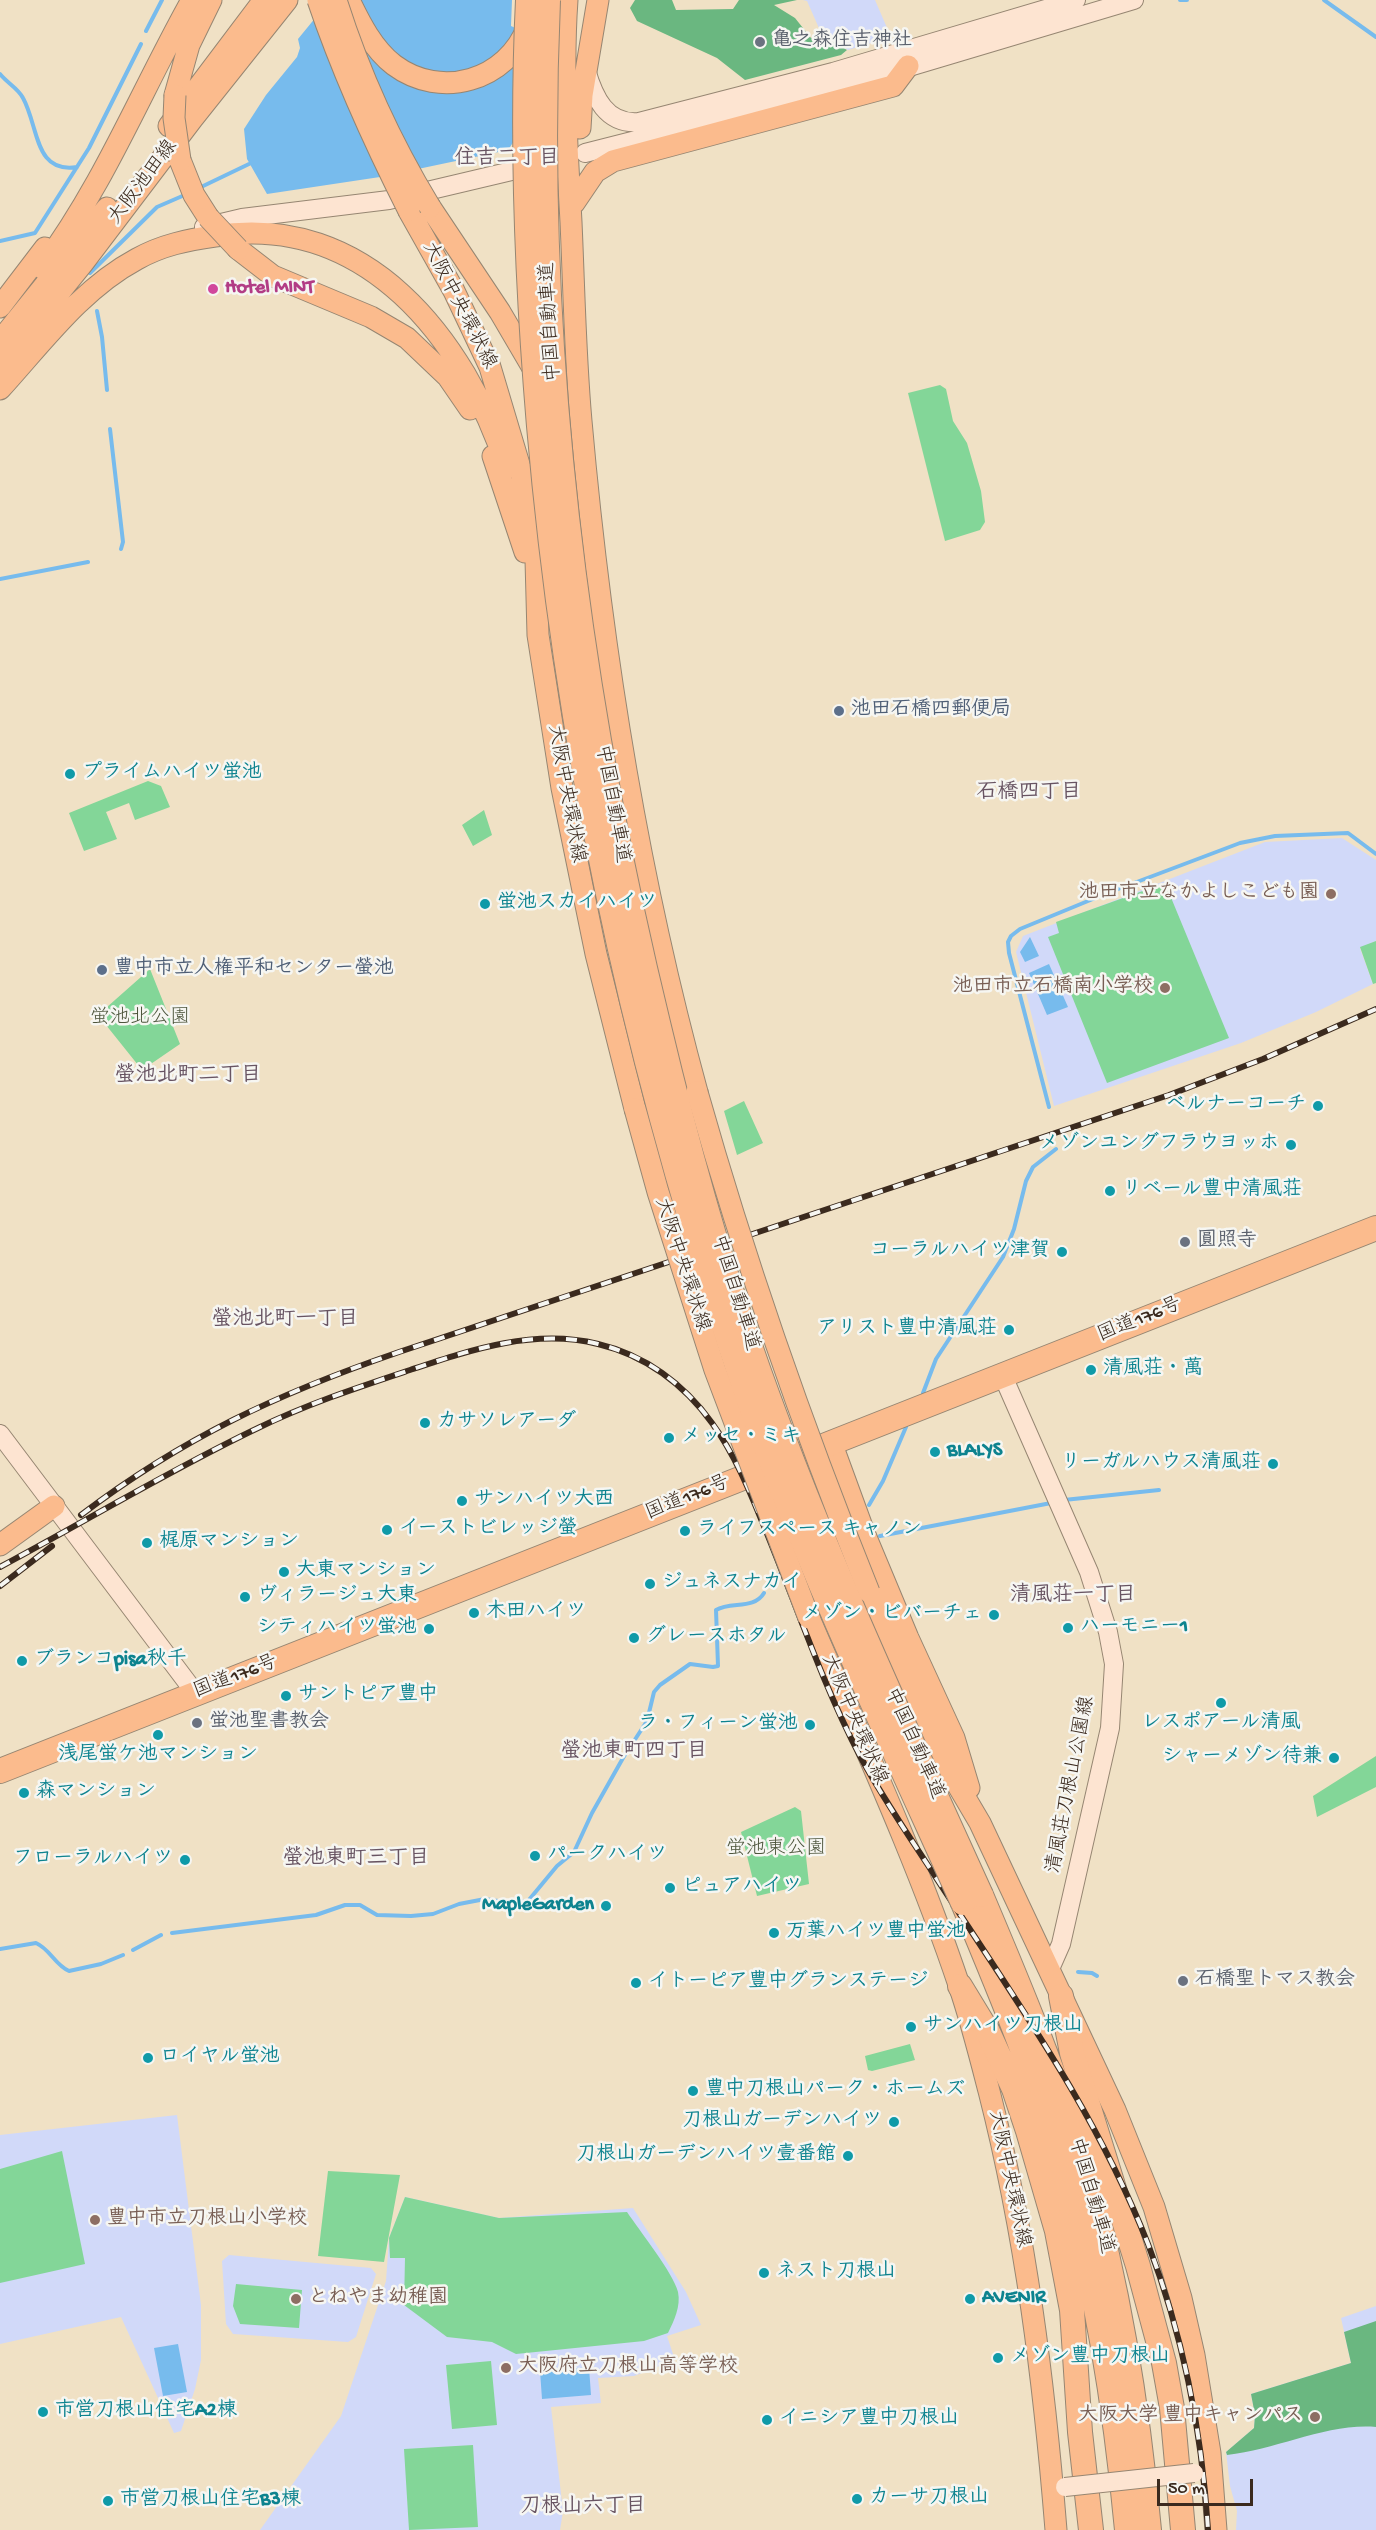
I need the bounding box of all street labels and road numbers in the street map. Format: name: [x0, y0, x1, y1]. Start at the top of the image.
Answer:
street label: 大阪池田線: [104, 136, 184, 230]
street label: 大阪中央環状線: [416, 238, 500, 374]
street label: 中国自動車道: [537, 261, 567, 383]
street label: 大阪中央環状線: [541, 723, 589, 865]
street label: 中国自動車道: [589, 743, 633, 865]
street label: 大阪中央環状線: [648, 1195, 714, 1335]
street label: 中国自動車道: [705, 1232, 763, 1354]
street label: 国道176号: [1094, 1293, 1186, 1349]
street label: 国道176号: [642, 1471, 734, 1527]
street label: 国道176号: [190, 1651, 282, 1705]
street label: 大阪中央環状線: [815, 1651, 891, 1789]
street label: 中国自動車道: [878, 1684, 948, 1804]
street label: 清風荘刀根山公園線: [1043, 1694, 1101, 1876]
street label: 大阪中央環状線: [982, 2108, 1034, 2250]
street label: 中国自動車道: [1062, 2135, 1118, 2257]

